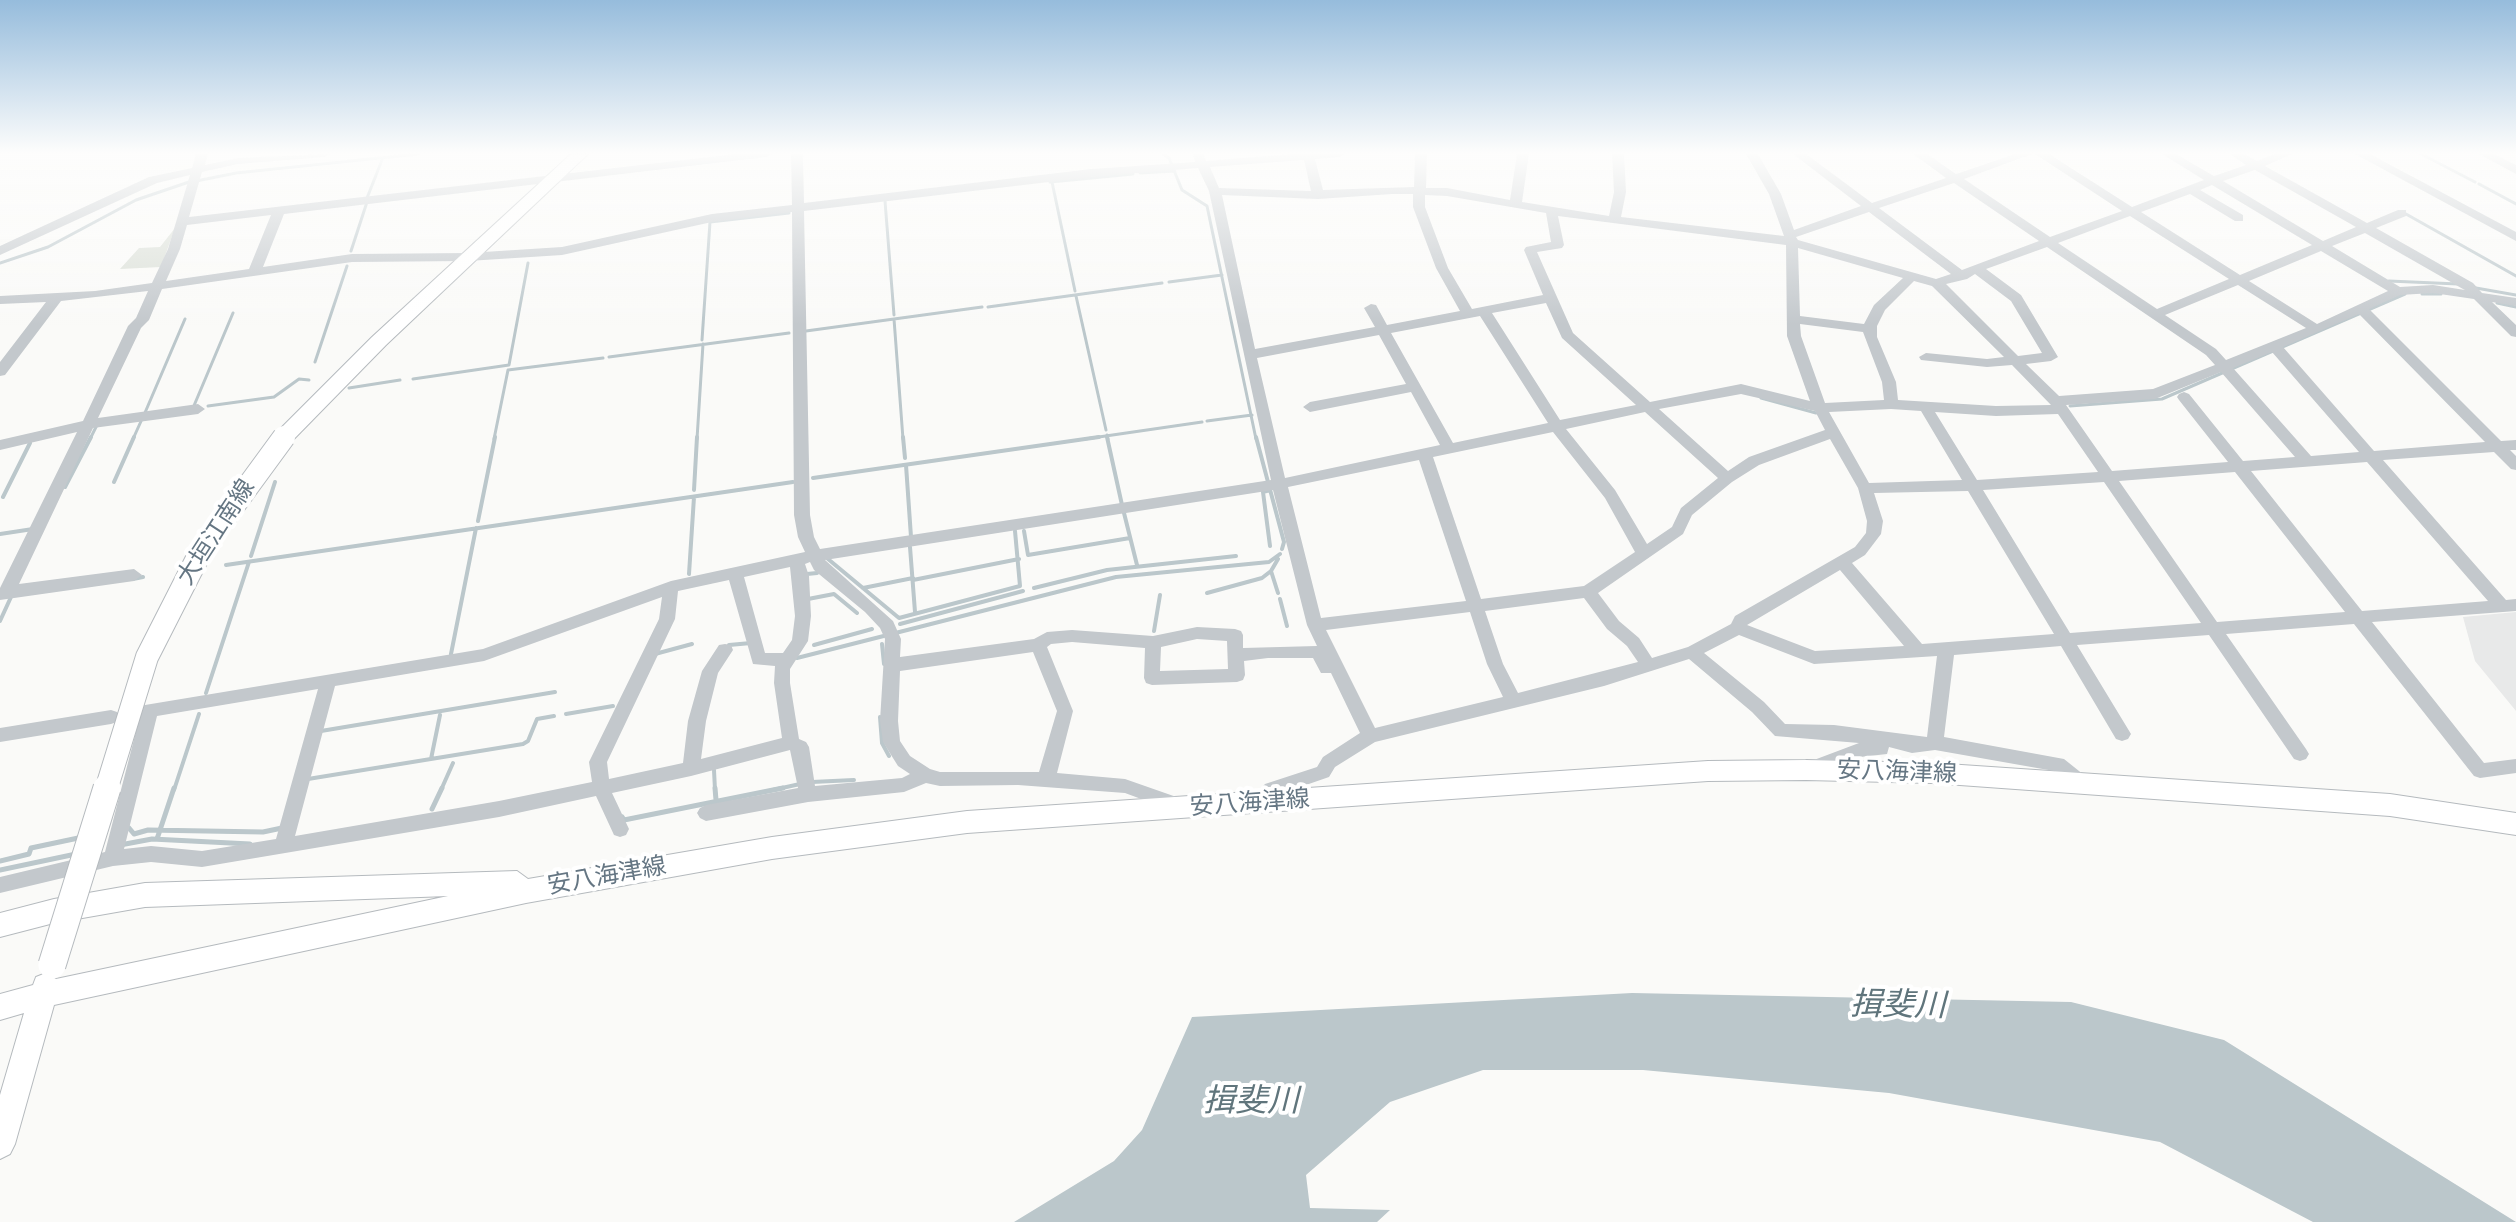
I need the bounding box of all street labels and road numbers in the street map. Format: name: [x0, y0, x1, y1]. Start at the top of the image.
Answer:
street label: 大垣江南線: [172, 475, 262, 591]
street label: 安八海津線: [1837, 757, 1957, 789]
street label: 安八海津線: [1189, 785, 1311, 823]
street label: 安八海津線: [545, 852, 669, 902]

